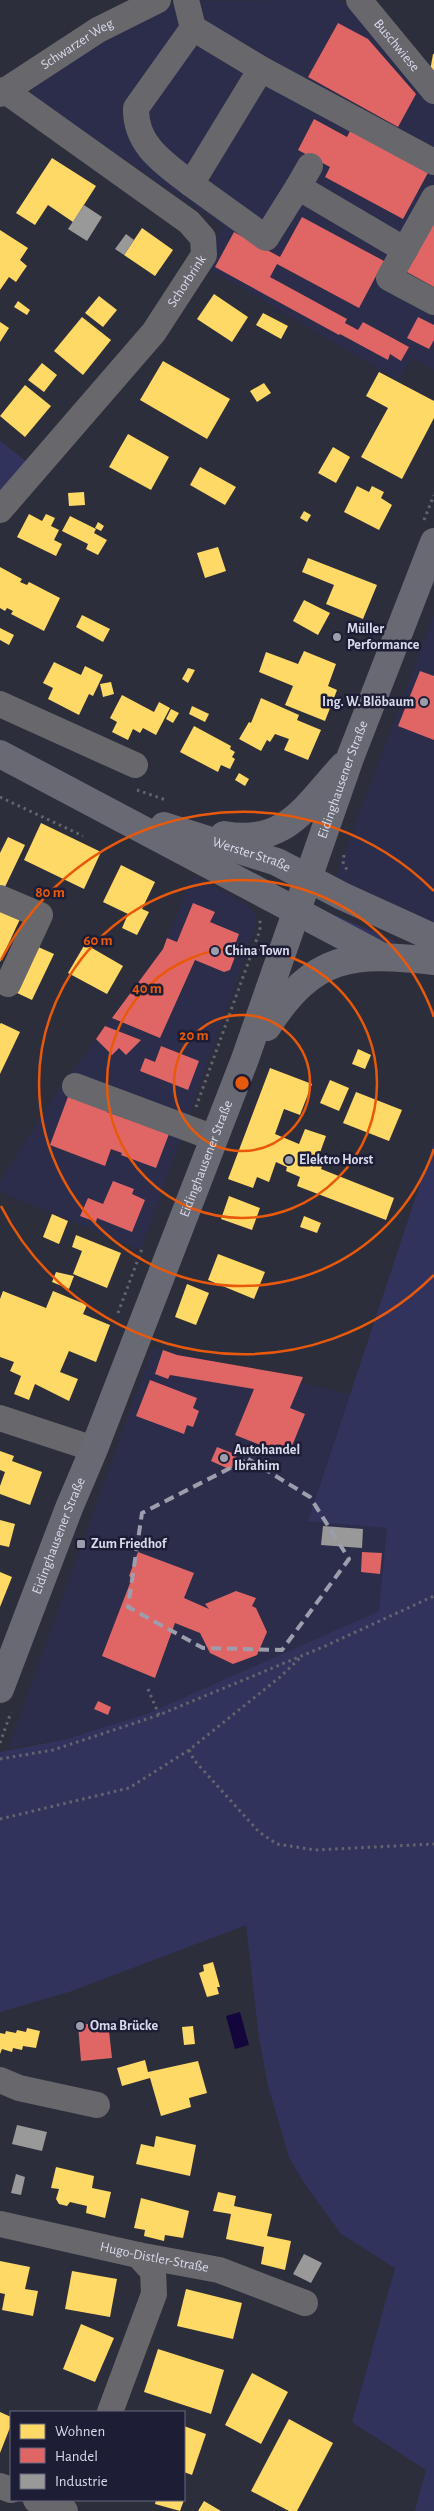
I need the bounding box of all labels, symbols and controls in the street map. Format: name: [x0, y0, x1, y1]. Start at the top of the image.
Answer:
street label: Schwarzer Weg: [39, 16, 116, 72]
street label: Buschwiese: [371, 17, 422, 74]
street label: Schorbrink: [165, 252, 209, 310]
place label: Müller Performance: [347, 622, 420, 652]
marker: Müller Performance: [331, 631, 343, 643]
place label: Ing. W. Blöbaum: [322, 695, 414, 709]
marker: Ing. W. Blöbaum: [418, 696, 430, 708]
street label: Eidinghausener Straße: [315, 719, 371, 840]
street label: Werster Straße: [211, 835, 293, 875]
text: 80 m: [35, 885, 65, 900]
text: 60 m: [83, 933, 113, 948]
place label: China Town: [225, 944, 290, 958]
marker: China Town: [209, 945, 221, 957]
text: 40 m: [132, 981, 162, 996]
text: 20 m: [179, 1028, 209, 1043]
centre of rings: [233, 1074, 251, 1092]
street label: Eidinghausener Straße: [177, 1098, 235, 1219]
place label: Elektro Horst: [299, 1153, 374, 1167]
marker: Elektro Horst: [283, 1154, 295, 1166]
place label: Autohandel Ibrahim: [234, 1443, 300, 1473]
marker: Autohandel Ibrahim: [218, 1452, 230, 1464]
street label: Eidinghausener Straße: [30, 1475, 88, 1596]
place label: Zum Friedhof: [91, 1537, 168, 1551]
marker: Zum Friedhof: [75, 1538, 87, 1550]
place label: Oma Brücke: [90, 2019, 158, 2033]
marker: Oma Brücke: [74, 2020, 86, 2032]
street label: Hugo-Distler-Straße: [99, 2240, 210, 2275]
legend: [10, 2411, 185, 2501]
text: Wohnen: [55, 2424, 105, 2439]
text: Handel: [55, 2449, 98, 2464]
text: Industrie: [55, 2474, 108, 2489]

